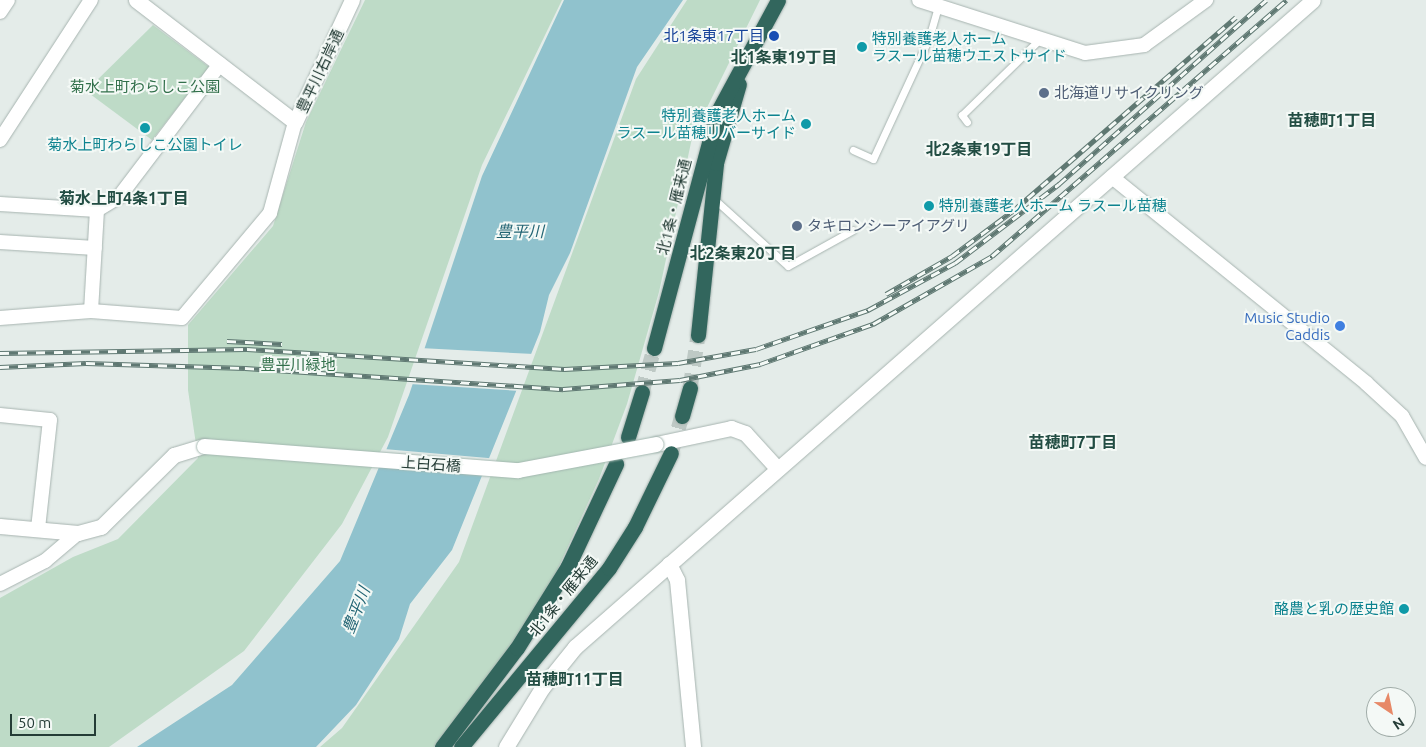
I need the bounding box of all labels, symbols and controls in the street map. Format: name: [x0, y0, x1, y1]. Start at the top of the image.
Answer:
street label: 豊平川右岸通: [293, 26, 347, 116]
place label: 北1条東17丁目: [664, 27, 764, 45]
place label: 特別養護老人ホーム ラスール苗穂ウエストサイド: [872, 29, 1067, 64]
marker: 北1条東17丁目: [768, 30, 780, 42]
marker: 特別養護老人ホーム ラスール苗穂ウエストサイド: [856, 41, 868, 53]
district label: 北1条東19丁目: [730, 47, 838, 67]
park label: 菊水上町わらしこ公園: [70, 78, 220, 96]
place label: 北海道リサイクリング: [1054, 84, 1204, 102]
marker: 北海道リサイクリング: [1038, 87, 1050, 99]
place label: 特別養護老人ホーム ラスール苗穂リバーサイド: [616, 106, 796, 141]
district label: 苗穂町1丁目: [1287, 110, 1377, 130]
marker: 特別養護老人ホーム ラスール苗穂リバーサイド: [800, 118, 812, 130]
marker: 菊水上町わらしこ公園トイレ: [139, 122, 151, 134]
place label: 菊水上町わらしこ公園トイレ: [48, 136, 242, 154]
district label: 北2条東19丁目: [925, 139, 1033, 159]
street label: 北1条・雁来通: [653, 157, 695, 257]
district label: 菊水上町4条1丁目: [59, 188, 189, 208]
place label: 特別養護老人ホーム ラスール苗穂: [939, 197, 1167, 215]
marker: 特別養護老人ホーム ラスール苗穂: [923, 200, 935, 212]
place label: タキロンシーアイアグリ: [807, 217, 972, 235]
marker: タキロンシーアイアグリ: [791, 220, 803, 232]
water label: 豊平川: [496, 221, 544, 241]
district label: 北2条東20丁目: [689, 243, 797, 263]
place label: Music Studio Caddis: [1244, 308, 1330, 343]
marker: Music Studio Caddis: [1334, 320, 1346, 332]
park label: 豊平川緑地: [261, 356, 335, 374]
district label: 苗穂町7丁目: [1028, 432, 1118, 452]
street label: 上白石橋: [400, 453, 462, 475]
street label: 北1条・雁来通: [525, 552, 601, 640]
water label: 豊平川: [338, 584, 374, 636]
place label: 酪農と乳の歴史館: [1274, 600, 1394, 618]
marker: 酪農と乳の歴史館: [1398, 603, 1410, 615]
district label: 苗穂町11丁目: [526, 669, 624, 689]
north arrow: [1366, 687, 1416, 737]
scale bar: [12, 704, 99, 736]
text: 50 m: [18, 714, 51, 731]
text: N: [1390, 714, 1408, 733]

